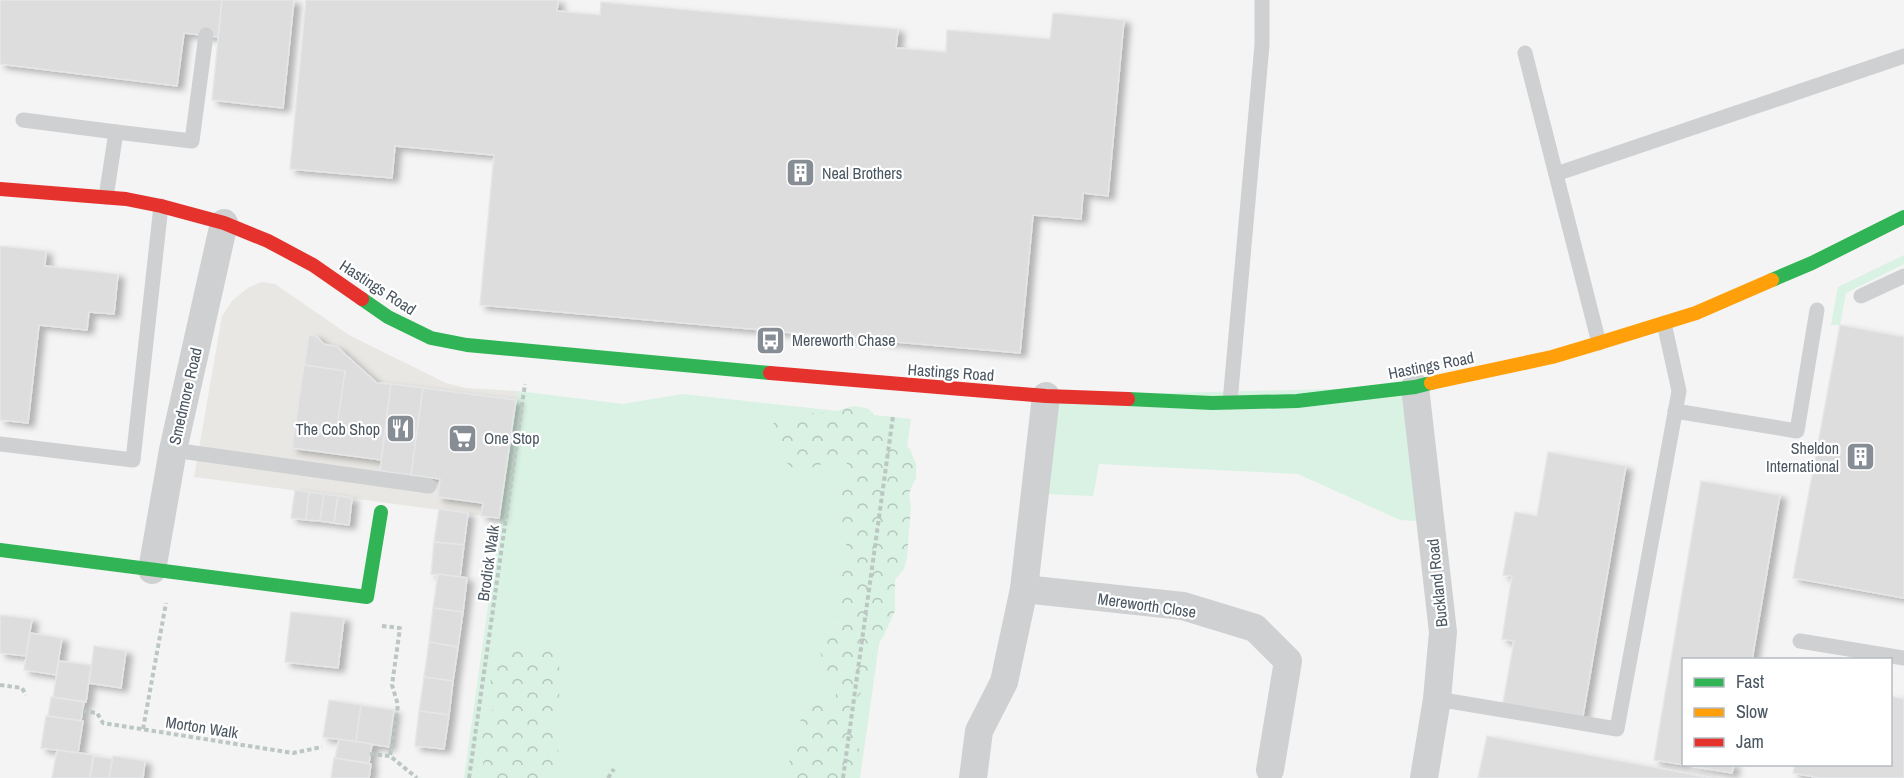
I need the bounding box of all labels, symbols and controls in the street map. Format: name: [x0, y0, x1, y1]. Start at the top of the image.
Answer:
building icon: Neal Brothers: [785, 157, 817, 189]
place label: Neal Brothers: [822, 162, 902, 184]
street label: Hastings Road: [336, 254, 420, 320]
bus stop icon: Mereworth Chase: [755, 324, 787, 356]
place label: Mereworth Chase: [792, 329, 896, 351]
street label: Smedmore Road: [163, 345, 207, 447]
street label: Hastings Road: [1386, 346, 1476, 384]
street label: Hastings Road: [907, 358, 995, 386]
restaurant icon: The Cob Shop: [385, 413, 417, 445]
place label: The Cob Shop: [295, 418, 380, 440]
supermarket icon: One Stop: [447, 422, 479, 454]
place label: One Stop: [484, 427, 539, 449]
place label: Sheldon International: [1766, 437, 1839, 477]
building icon: Sheldon International: [1844, 441, 1876, 473]
street label: Brodick Walk: [472, 523, 504, 603]
street label: Buckland Road: [1421, 538, 1453, 628]
street label: Mereworth Close: [1096, 587, 1198, 623]
legend: [1682, 658, 1892, 766]
text: Fast: [1736, 669, 1764, 694]
text: Slow: [1736, 699, 1768, 724]
street label: Morton Walk: [164, 710, 240, 744]
text: Jam: [1736, 729, 1764, 754]

